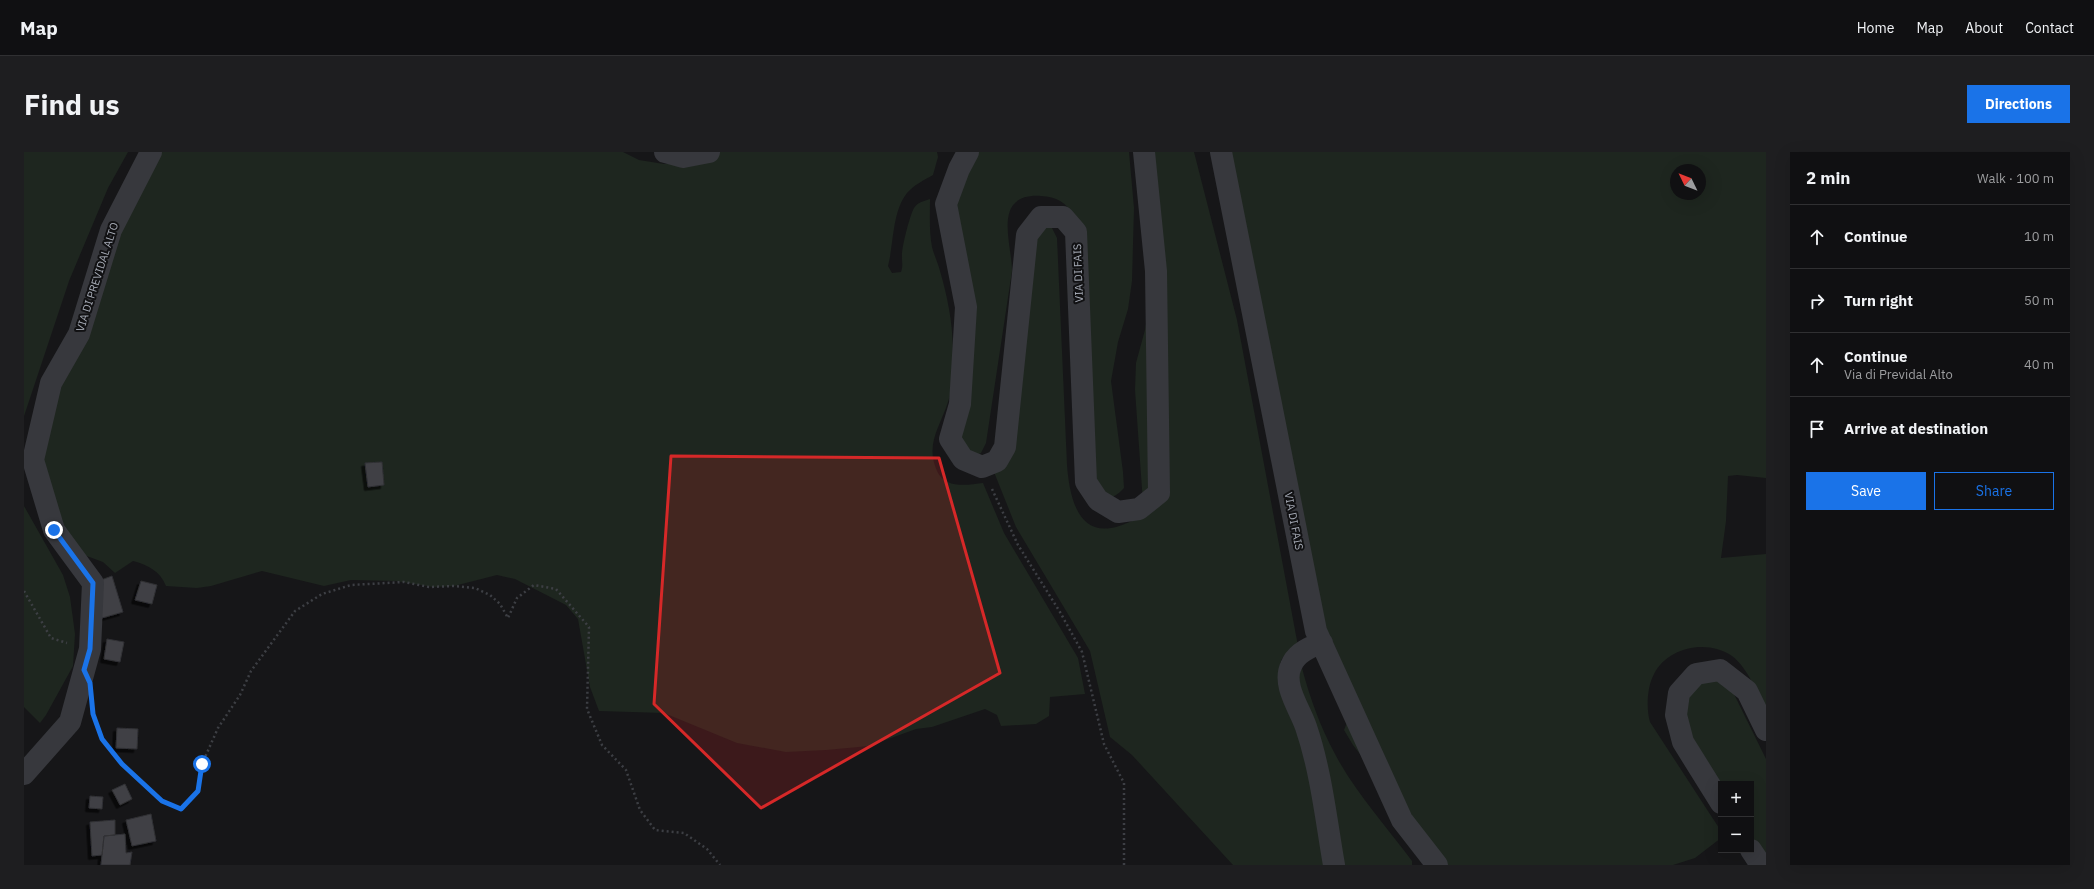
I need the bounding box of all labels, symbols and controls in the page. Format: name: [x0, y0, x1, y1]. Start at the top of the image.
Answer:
text: Map: [20, 16, 58, 40]
text: Home: [1857, 19, 1894, 37]
text: Map: [1916, 19, 1943, 37]
text: About: [1965, 19, 2003, 37]
text: Contact: [2025, 19, 2074, 37]
button: Directions: [1967, 85, 2070, 123]
text: Find us: [24, 86, 120, 123]
north arrow: [1670, 164, 1706, 200]
text: 2 min: [1806, 167, 1850, 189]
text: Walk · 100 m: [1977, 170, 2054, 187]
street label: VIA DI PREVIDAL ALTO: [73, 220, 121, 334]
icon: ahead: [1806, 226, 1828, 248]
text: Continue: [1844, 227, 1908, 246]
text: 10 m: [2024, 228, 2054, 245]
street label: VIA DI FAIS: [1070, 243, 1086, 303]
icon: right: [1806, 290, 1828, 312]
text: Turn right: [1844, 291, 1913, 310]
text: 50 m: [2024, 292, 2054, 309]
text: Continue: [1844, 347, 1908, 366]
icon: ahead: [1806, 354, 1828, 376]
text: 40 m: [2024, 356, 2054, 373]
text: Via di Previdal Alto: [1844, 366, 1953, 383]
icon: arrive: [1806, 418, 1828, 440]
text: Arrive at destination: [1844, 419, 1988, 438]
button: Save: [1806, 472, 1926, 510]
button: Share: [1934, 472, 2054, 510]
street label: VIA DI FAIS: [1282, 491, 1306, 551]
route end: [45, 521, 63, 539]
route start: [193, 755, 211, 773]
map controls: [1718, 781, 1754, 853]
button: +: [1718, 781, 1754, 817]
button: −: [1718, 817, 1754, 853]

